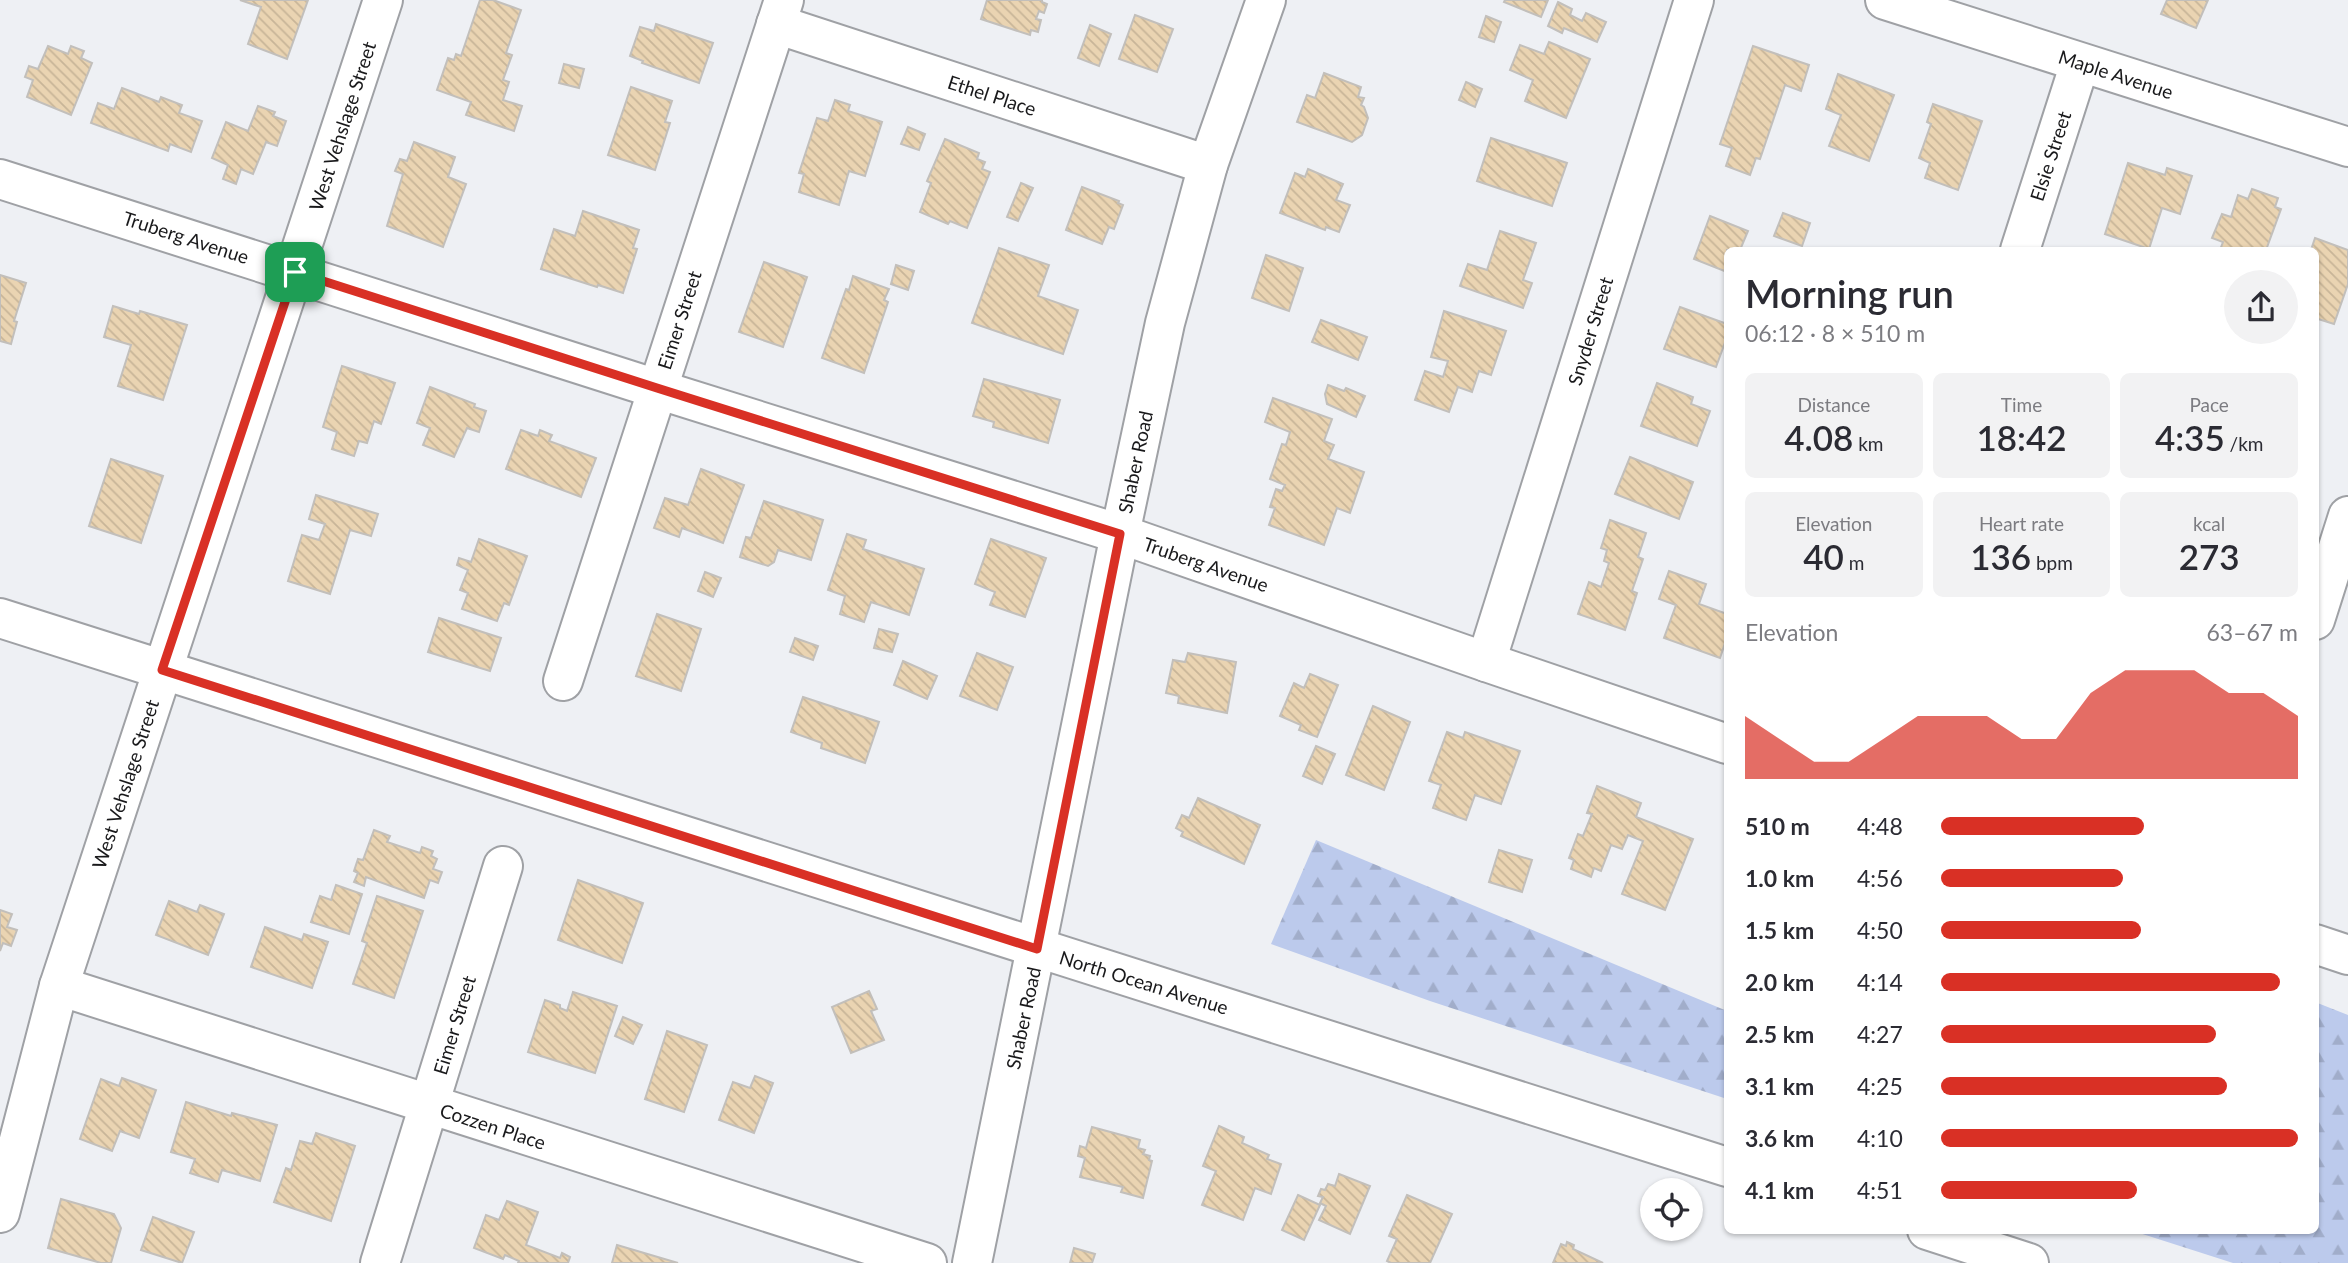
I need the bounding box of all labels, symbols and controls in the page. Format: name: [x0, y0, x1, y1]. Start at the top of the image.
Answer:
street label: West Vehslage Street: [304, 38, 380, 214]
street label: Maple Avenue: [2056, 45, 2176, 103]
street label: Ethel Place: [945, 70, 1039, 120]
street label: Elsie Street: [2025, 108, 2075, 204]
street label: Truberg Avenue: [120, 206, 252, 268]
pin: [265, 242, 325, 302]
icon: arrive: [276, 253, 314, 291]
street label: Eimer Street: [652, 268, 706, 372]
text: Morning run: [1745, 270, 1954, 316]
button: share: [2224, 270, 2298, 344]
street label: Snyder Street: [1563, 274, 1617, 388]
text: 06:12 · 8 × 510 m: [1745, 319, 1925, 347]
text: Distance: [1797, 393, 1870, 416]
text: Time: [2001, 393, 2042, 416]
text: Pace: [2189, 393, 2229, 416]
street label: Shaber Road: [1113, 409, 1157, 515]
text: 4.08: [1784, 416, 1853, 458]
text: 18:42: [1976, 416, 2067, 458]
text: 4:35: [2155, 416, 2225, 458]
text: km: [1853, 432, 1884, 455]
text: /km: [2225, 432, 2263, 455]
text: Elevation: [1795, 512, 1872, 535]
text: Heart rate: [1979, 512, 2064, 535]
text: kcal: [2193, 512, 2225, 535]
street label: Truberg Avenue: [1140, 532, 1272, 596]
text: 40: [1803, 535, 1844, 577]
text: 136: [1970, 535, 2031, 577]
text: 273: [2179, 535, 2240, 577]
text: m: [1844, 551, 1864, 574]
text: bpm: [2031, 551, 2073, 574]
text: Elevation: [1745, 618, 1838, 646]
text: 63–67 m: [2206, 618, 2298, 646]
street label: West Vehslage Street: [87, 696, 163, 872]
text: 510 m: [1745, 812, 1810, 840]
text: 4:48: [1857, 812, 1903, 840]
text: 1.0 km: [1745, 864, 1814, 892]
text: 4:56: [1857, 864, 1903, 892]
text: 1.5 km: [1745, 916, 1814, 944]
text: 4:50: [1857, 916, 1903, 944]
street label: North Ocean Avenue: [1057, 945, 1231, 1019]
street label: Shaber Road: [1001, 965, 1045, 1071]
text: 2.0 km: [1745, 968, 1814, 996]
text: 4:14: [1857, 968, 1903, 996]
street label: Eimer Street: [428, 972, 480, 1077]
text: 2.5 km: [1745, 1020, 1814, 1048]
text: 4:27: [1857, 1020, 1903, 1048]
text: 3.1 km: [1745, 1072, 1814, 1100]
text: 4:25: [1857, 1072, 1903, 1100]
street label: Cozzen Place: [437, 1098, 549, 1154]
text: 3.6 km: [1745, 1124, 1814, 1152]
text: 4:10: [1857, 1124, 1903, 1152]
text: 4.1 km: [1745, 1176, 1814, 1204]
text: 4:51: [1857, 1176, 1903, 1204]
map controls: [1640, 1178, 1703, 1241]
button: locate: [1640, 1178, 1703, 1241]

